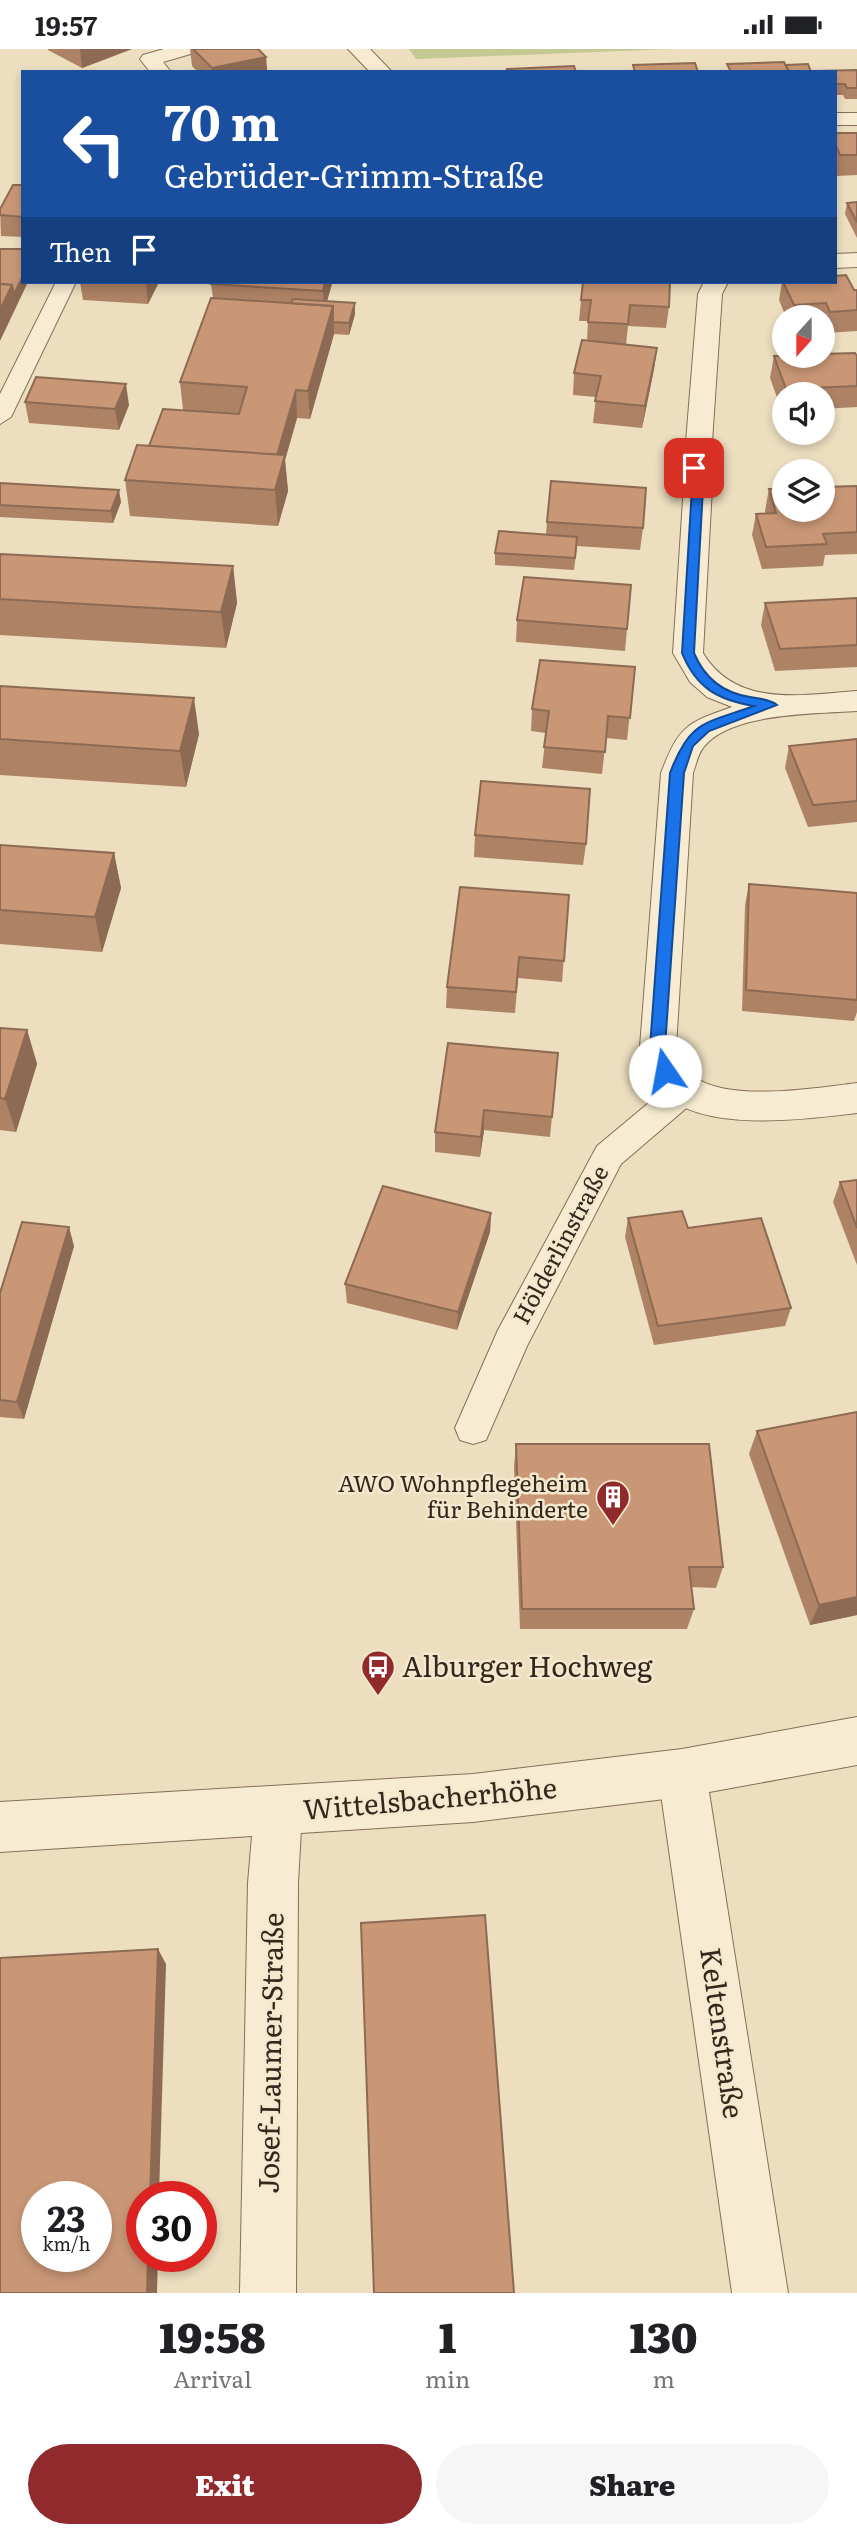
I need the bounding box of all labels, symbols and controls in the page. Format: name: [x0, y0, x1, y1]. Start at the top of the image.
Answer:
text: 19:57: [35, 5, 97, 44]
text: 70 m: [164, 83, 279, 156]
icon: left: [49, 98, 140, 189]
text: Gebrüder-Grimm-Straße: [164, 150, 544, 198]
text: Then: [49, 231, 111, 270]
icon: arrive: [125, 231, 163, 269]
north arrow: [772, 305, 835, 367]
map controls: [772, 305, 835, 522]
button: sound: [772, 382, 835, 445]
pin: [664, 438, 724, 498]
icon: arrive: [675, 449, 713, 487]
button: layers: [772, 459, 835, 522]
position arrow: [628, 1034, 702, 1108]
street label: Hölderlinstraße: [503, 1158, 616, 1330]
place label: AWO Wohnpflegeheim für Behinderte: [338, 1465, 588, 1525]
building icon: AWO Wohnpflegeheim für Behinderte: [594, 1478, 632, 1527]
place label: Alburger Hochweg: [402, 1644, 653, 1686]
bus stop icon: Alburger Hochweg: [359, 1648, 397, 1697]
street label: Wittelsbacherhöhe: [301, 1765, 559, 1829]
street label: Josef-Laumer-Straße: [246, 1912, 292, 2194]
street label: Keltenstraße: [691, 1944, 757, 2121]
speed limit sign: 30: [126, 2181, 217, 2272]
text: 23: [47, 2191, 86, 2243]
text: km/h: [43, 2230, 90, 2257]
text: 19:58: [159, 2304, 266, 2366]
text: 1: [439, 2304, 456, 2366]
text: 130: [629, 2304, 698, 2366]
text: Arrival: [173, 2361, 252, 2395]
text: min: [425, 2361, 470, 2395]
text: m: [652, 2361, 675, 2395]
button: Exit: [28, 2444, 422, 2524]
button: Share: [436, 2444, 829, 2524]

